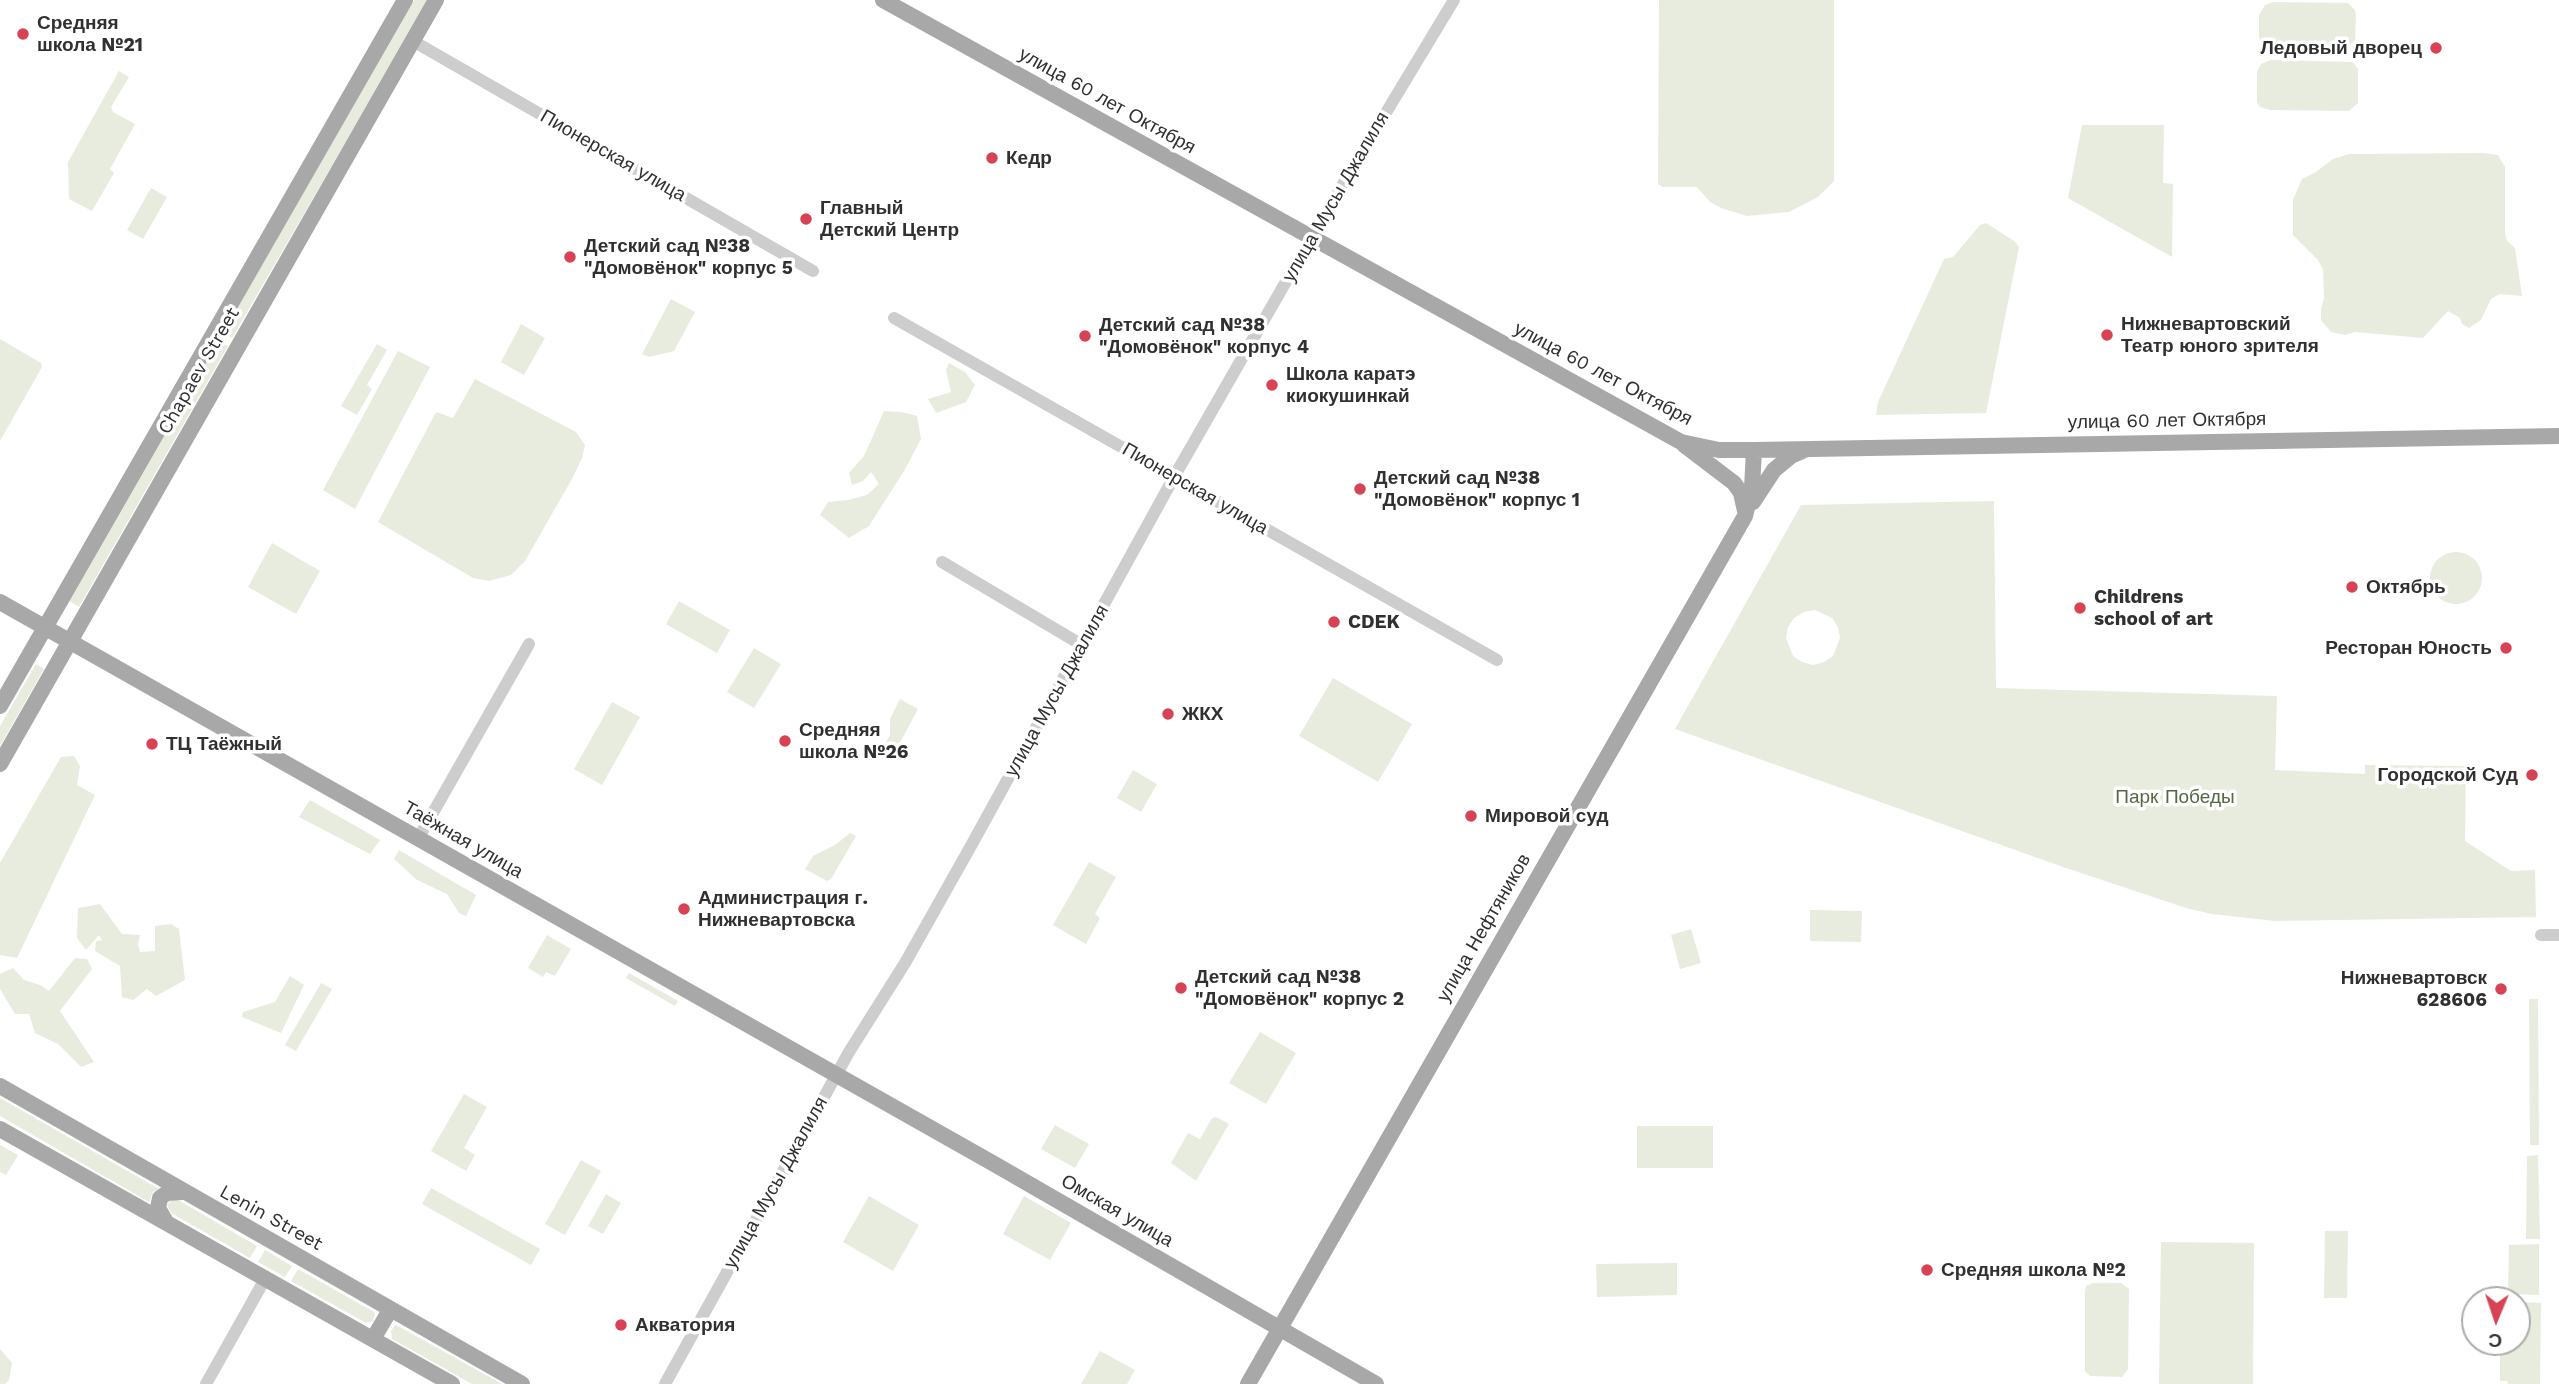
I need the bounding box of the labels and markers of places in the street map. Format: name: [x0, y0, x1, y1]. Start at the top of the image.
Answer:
place label: Средняя школа №21: [37, 12, 143, 56]
marker: Средняя школа №21: [15, 26, 31, 42]
place label: Ледовый дворец: [2260, 37, 2422, 59]
marker: Ледовый дворец: [2428, 40, 2444, 56]
place label: Кедр: [1006, 147, 1052, 169]
marker: Кедр: [984, 150, 1000, 166]
place label: Главный Детский Центр: [820, 197, 959, 241]
marker: Главный Детский Центр: [798, 211, 814, 227]
place label: Детский сад №38 "Домовёнок" корпус 5: [584, 235, 793, 279]
marker: Детский сад №38 "Домовёнок" корпус 5: [562, 249, 578, 265]
place label: Нижневартовский Театр юного зрителя: [2121, 313, 2319, 357]
place label: Детский сад №38 "Домовёнок" корпус 4: [1099, 314, 1309, 358]
marker: Нижневартовский Театр юного зрителя: [2099, 327, 2115, 343]
marker: Детский сад №38 "Домовёнок" корпус 4: [1077, 328, 1093, 344]
place label: Школа каратэ киокушинкай: [1286, 363, 1416, 407]
marker: Школа каратэ киокушинкай: [1264, 377, 1280, 393]
place label: Детский сад №38 "Домовёнок" корпус 1: [1374, 467, 1580, 511]
marker: Детский сад №38 "Домовёнок" корпус 1: [1352, 481, 1368, 497]
place label: Октябрь: [2366, 576, 2446, 598]
marker: Октябрь: [2344, 579, 2360, 595]
place label: Childrens school of art: [2094, 586, 2213, 630]
marker: Childrens school of art: [2072, 600, 2088, 616]
place label: CDEK: [1348, 611, 1400, 633]
marker: CDEK: [1326, 614, 1342, 630]
place label: Ресторан Юность: [2325, 637, 2492, 659]
marker: Ресторан Юность: [2498, 640, 2514, 656]
place label: ЖКХ: [1182, 703, 1223, 725]
marker: ЖКХ: [1160, 706, 1176, 722]
place label: Средняя школа №26: [799, 719, 908, 763]
place label: ТЦ Таёжный: [166, 733, 282, 755]
marker: Средняя школа №26: [777, 733, 793, 749]
marker: ТЦ Таёжный: [144, 736, 160, 752]
place label: Городской Суд: [2377, 764, 2518, 786]
marker: Городской Суд: [2524, 767, 2540, 783]
place label: Мировой суд: [1485, 805, 1609, 827]
marker: Мировой суд: [1463, 808, 1479, 824]
place label: Администрация г. Нижневартовска: [698, 887, 868, 931]
marker: Администрация г. Нижневартовска: [676, 901, 692, 917]
place label: Детский сад №38 "Домовёнок" корпус 2: [1195, 966, 1404, 1010]
place label: Нижневартовск 628606: [2341, 967, 2487, 1011]
marker: Детский сад №38 "Домовёнок" корпус 2: [1173, 980, 1189, 996]
marker: Нижневартовск 628606: [2493, 981, 2509, 997]
place label: Средняя школа №2: [1941, 1259, 2126, 1281]
marker: Средняя школа №2: [1919, 1262, 1935, 1278]
place label: Акватория: [635, 1314, 735, 1336]
marker: Акватория: [613, 1317, 629, 1333]

